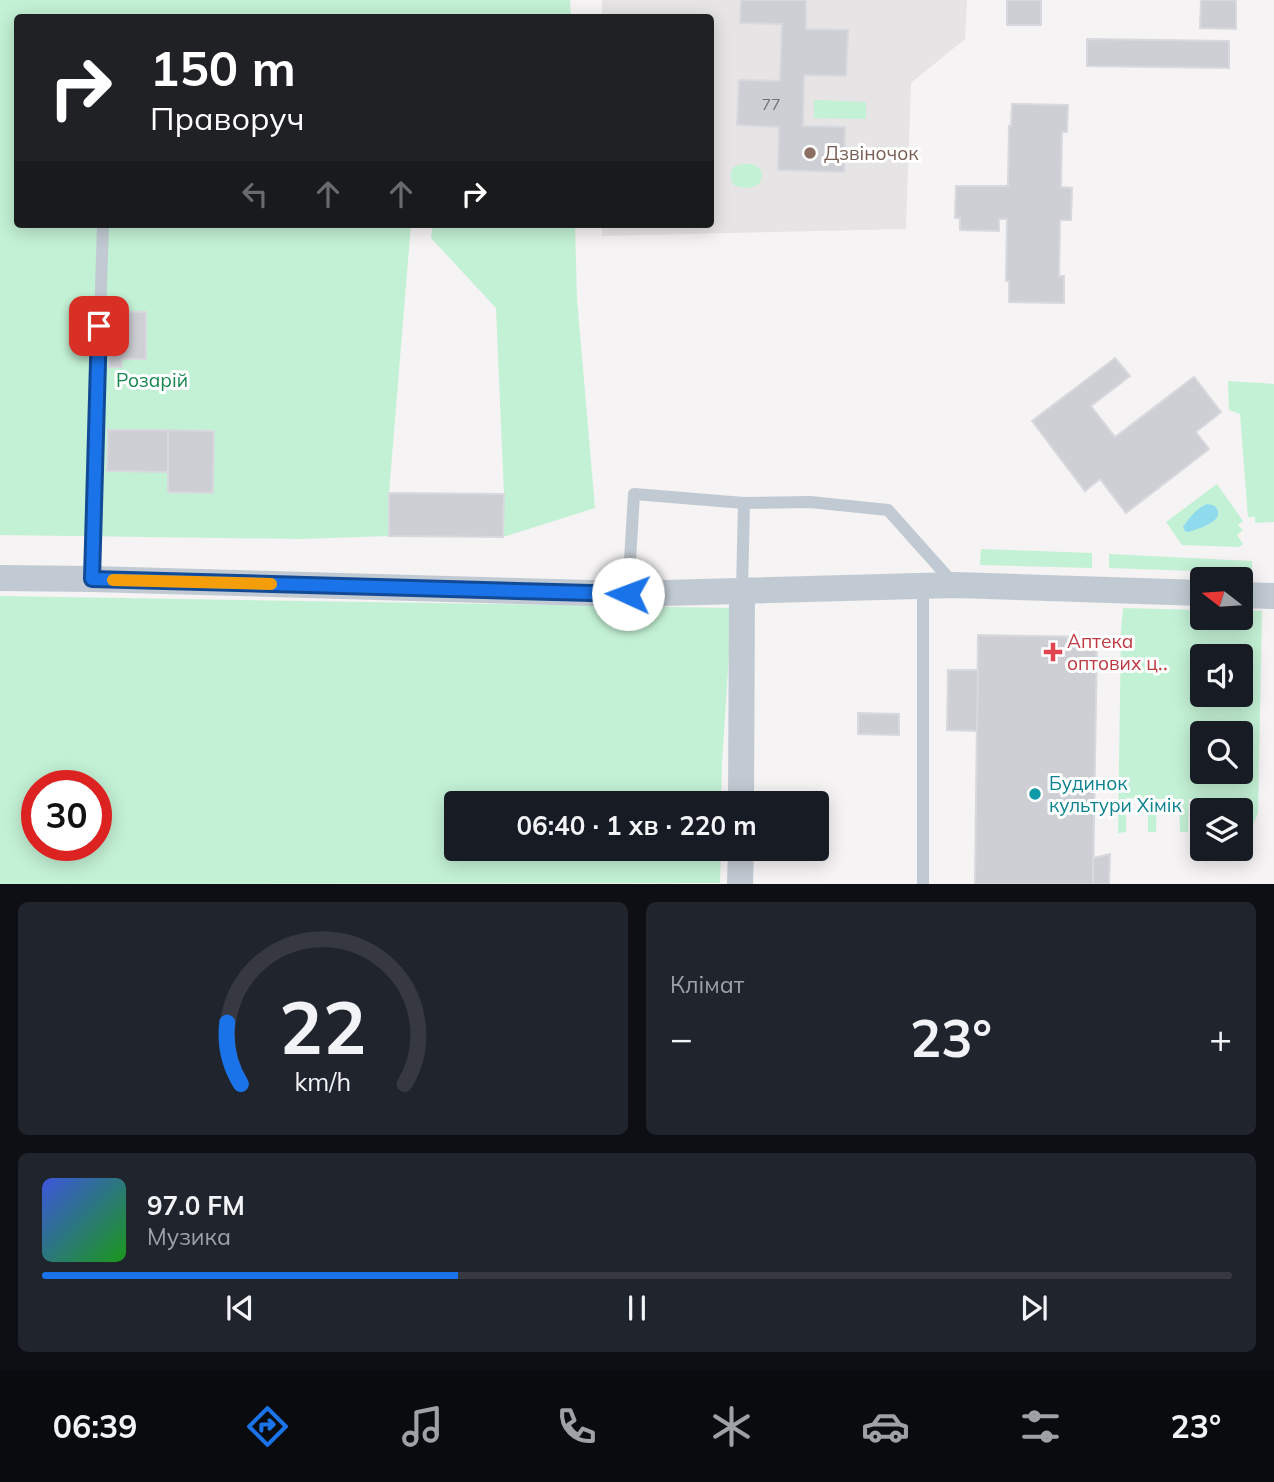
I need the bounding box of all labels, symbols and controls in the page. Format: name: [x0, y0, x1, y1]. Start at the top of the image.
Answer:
text: 150 m: [150, 37, 296, 98]
icon: right: [35, 42, 126, 133]
house number: 77: [761, 94, 781, 114]
text: Праворуч: [150, 98, 305, 138]
place label: Дзвіночок: [824, 141, 919, 165]
marker: Дзвіночок: [802, 145, 818, 161]
icon: left: [236, 175, 274, 213]
icon: ahead: [309, 175, 347, 213]
icon: ahead: [382, 175, 420, 213]
icon: right: [455, 175, 493, 213]
pin: [69, 296, 129, 356]
icon: arrive: [80, 307, 118, 345]
park label: Розарій: [116, 368, 188, 392]
position arrow: [591, 557, 665, 631]
north arrow: [1190, 567, 1253, 630]
map controls: [1190, 567, 1253, 861]
place label: Аптека оптових ц‥: [1067, 629, 1168, 675]
marker: Аптека оптових ц‥: [1045, 644, 1061, 660]
button: sound: [1190, 644, 1253, 707]
button: search: [1190, 721, 1253, 784]
speed limit sign: 30: [21, 770, 112, 861]
place label: Будинок культури Хімік: [1049, 771, 1182, 817]
marker: Будинок культури Хімік: [1027, 786, 1043, 802]
button: layers: [1190, 798, 1253, 861]
text: 06:40 · 1 хв · 220 m: [516, 809, 757, 842]
text: Клімат: [670, 970, 744, 999]
text: 22: [279, 982, 367, 1073]
text: 23°: [910, 1005, 992, 1070]
text: −: [670, 1014, 693, 1062]
text: +: [1209, 1014, 1232, 1062]
text: km/h: [295, 1066, 351, 1097]
text: 97.0 FM: [147, 1189, 245, 1222]
text: Музика: [147, 1222, 231, 1251]
icon: previous: [221, 1289, 259, 1327]
icon: pause: [618, 1289, 656, 1327]
icon: next: [1015, 1289, 1053, 1327]
icon: directions: [243, 1402, 292, 1451]
icon: music: [398, 1402, 447, 1451]
icon: phone: [552, 1402, 601, 1451]
icon: climate: [707, 1402, 756, 1451]
icon: car: [861, 1402, 910, 1451]
icon: filters: [1016, 1402, 1065, 1451]
text: 06:39: [53, 1406, 138, 1446]
text: 23°: [1171, 1406, 1221, 1446]

